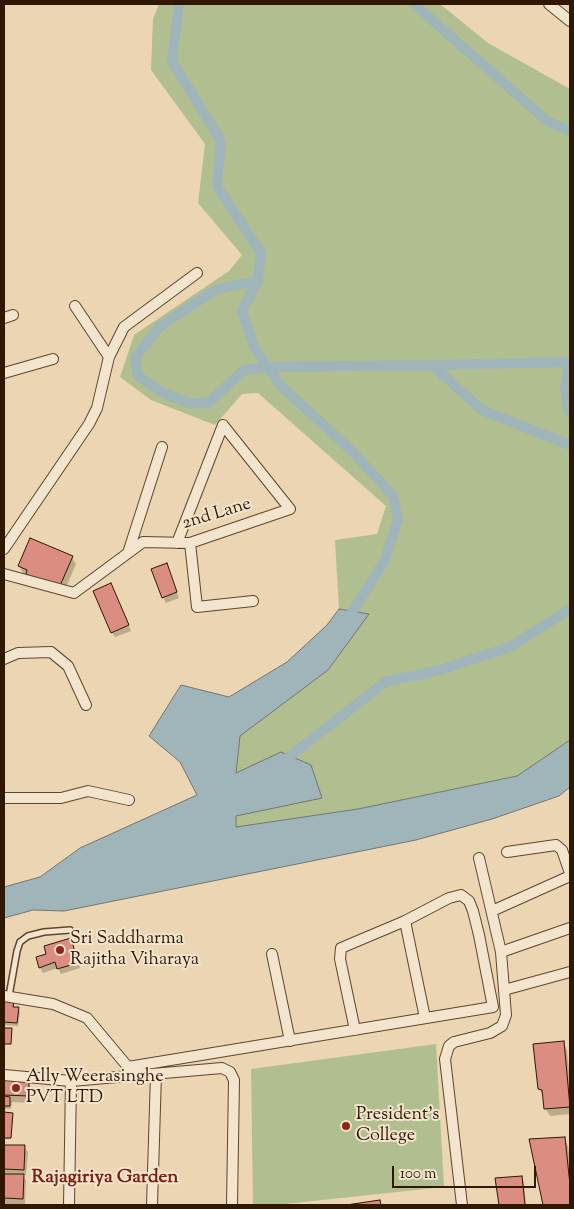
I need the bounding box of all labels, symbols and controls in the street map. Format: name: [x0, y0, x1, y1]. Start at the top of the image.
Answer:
street label: 2nd Lane: [180, 494, 254, 536]
place label: Sri Saddharma Rajitha Viharaya: [70, 929, 199, 972]
marker: Sri Saddharma Rajitha Viharaya: [54, 944, 66, 956]
place label: Ally Weerasinghe PVT LTD: [26, 1067, 164, 1110]
marker: Ally Weerasinghe PVT LTD: [10, 1082, 22, 1094]
place label: President's College: [356, 1105, 439, 1148]
marker: President's College: [340, 1120, 352, 1132]
scale bar: [394, 1156, 538, 1188]
text: 100 m: [400, 1164, 436, 1185]
district label: Rajagiriya Garden: [31, 1168, 179, 1190]

